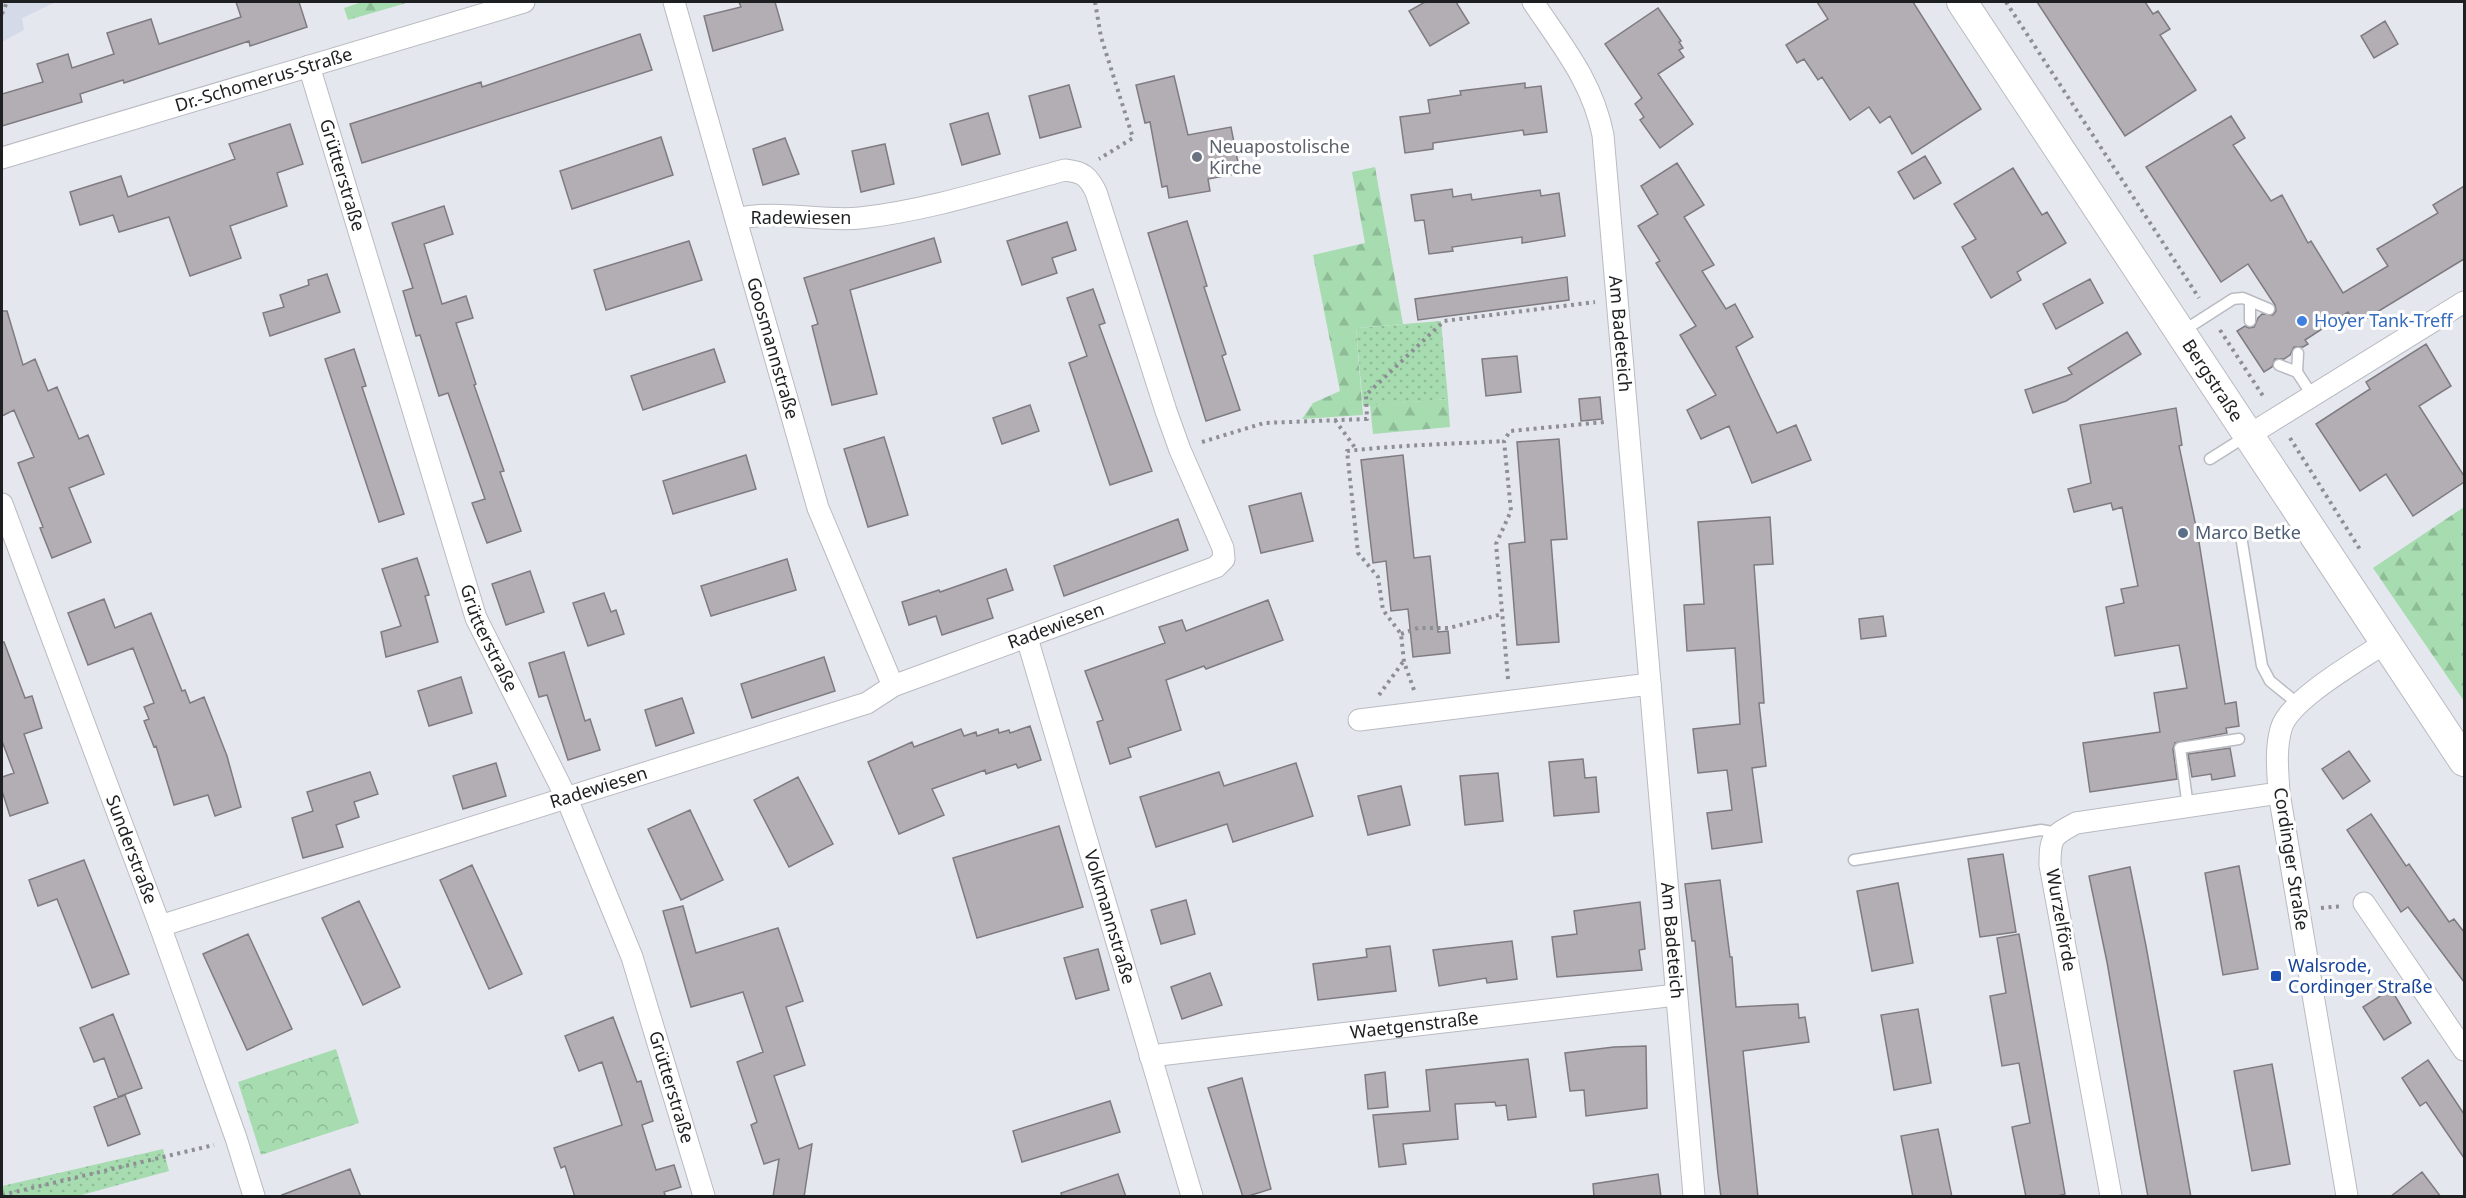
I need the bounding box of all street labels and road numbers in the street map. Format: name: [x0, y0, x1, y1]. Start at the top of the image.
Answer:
street label: Dr.-Schomerus-Straße: [172, 41, 355, 117]
street label: Grütterstraße: [315, 116, 371, 234]
street label: Radewiesen: [751, 205, 852, 229]
street label: Goosmannstraße: [742, 274, 805, 422]
street label: Am Badeteich: [1604, 274, 1638, 393]
street label: Bergstraße: [2177, 334, 2249, 426]
street label: Grütterstraße: [455, 581, 524, 696]
street label: Radewiesen: [1004, 596, 1107, 654]
street label: Radewiesen: [547, 760, 650, 813]
street label: Cordinger Straße: [2269, 786, 2315, 932]
street label: Sunderstraße: [101, 791, 164, 907]
street label: Volkmannstraße: [1079, 847, 1142, 987]
street label: Wurzelförde: [2041, 867, 2083, 973]
street label: Am Badeteich: [1656, 881, 1690, 1000]
street label: Waetgenstraße: [1348, 1005, 1480, 1044]
street label: Grütterstraße: [644, 1028, 700, 1146]

